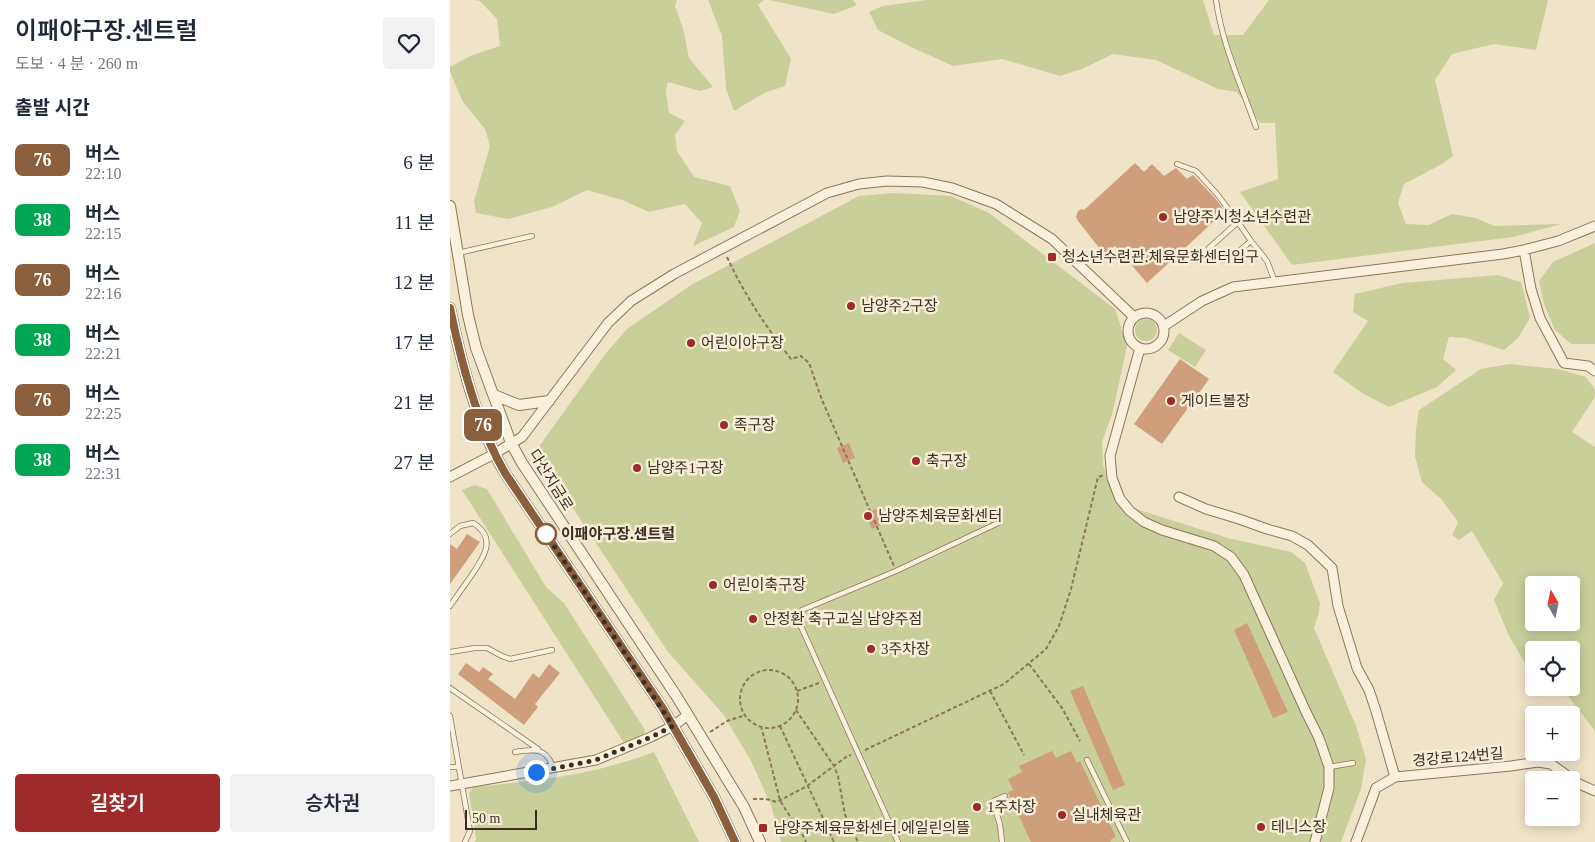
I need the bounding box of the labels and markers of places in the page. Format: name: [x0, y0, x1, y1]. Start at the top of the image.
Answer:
place label: 남양주시청소년수련관: [1173, 209, 1311, 225]
marker: 남양주시청소년수련관: [1157, 211, 1169, 223]
place label: 청소년수련관.체육문화센터입구: [1062, 249, 1259, 265]
marker: 청소년수련관.체육문화센터입구: [1046, 251, 1058, 263]
place label: 남양주2구장: [861, 298, 938, 314]
marker: 남양주2구장: [845, 300, 857, 312]
place label: 어린이야구장: [701, 335, 784, 351]
marker: 어린이야구장: [685, 337, 697, 349]
place label: 게이트볼장: [1181, 393, 1250, 409]
marker: 게이트볼장: [1165, 395, 1177, 407]
place label: 족구장: [734, 417, 776, 433]
marker: 족구장: [718, 419, 730, 431]
place label: 축구장: [926, 453, 968, 469]
marker: 축구장: [910, 455, 922, 467]
place label: 남양주1구장: [647, 460, 724, 476]
marker: 남양주1구장: [631, 462, 643, 474]
place label: 남양주체육문화센터: [878, 508, 1002, 524]
marker: 남양주체육문화센터: [862, 510, 874, 522]
marker: 이패야구장.센트럴: [535, 523, 557, 545]
place label: 이패야구장.센트럴: [561, 526, 675, 542]
place label: 어린이축구장: [723, 577, 806, 593]
marker: 어린이축구장: [707, 579, 719, 591]
place label: 안정환 축구교실 남양주점: [763, 610, 922, 627]
marker: 안정환 축구교실 남양주점: [747, 613, 759, 625]
place label: 3주차장: [881, 641, 930, 657]
marker: 3주차장: [865, 643, 877, 655]
place label: 1주차장: [987, 799, 1036, 815]
marker: 1주차장: [971, 801, 983, 813]
place label: 실내체육관: [1072, 807, 1141, 823]
marker: 실내체육관: [1056, 809, 1068, 821]
place label: 테니스장: [1271, 819, 1326, 835]
place label: 남양주체육문화센터.에일린의뜰: [773, 820, 970, 836]
marker: 테니스장: [1255, 821, 1267, 833]
marker: 남양주체육문화센터.에일린의뜰: [757, 822, 769, 834]

